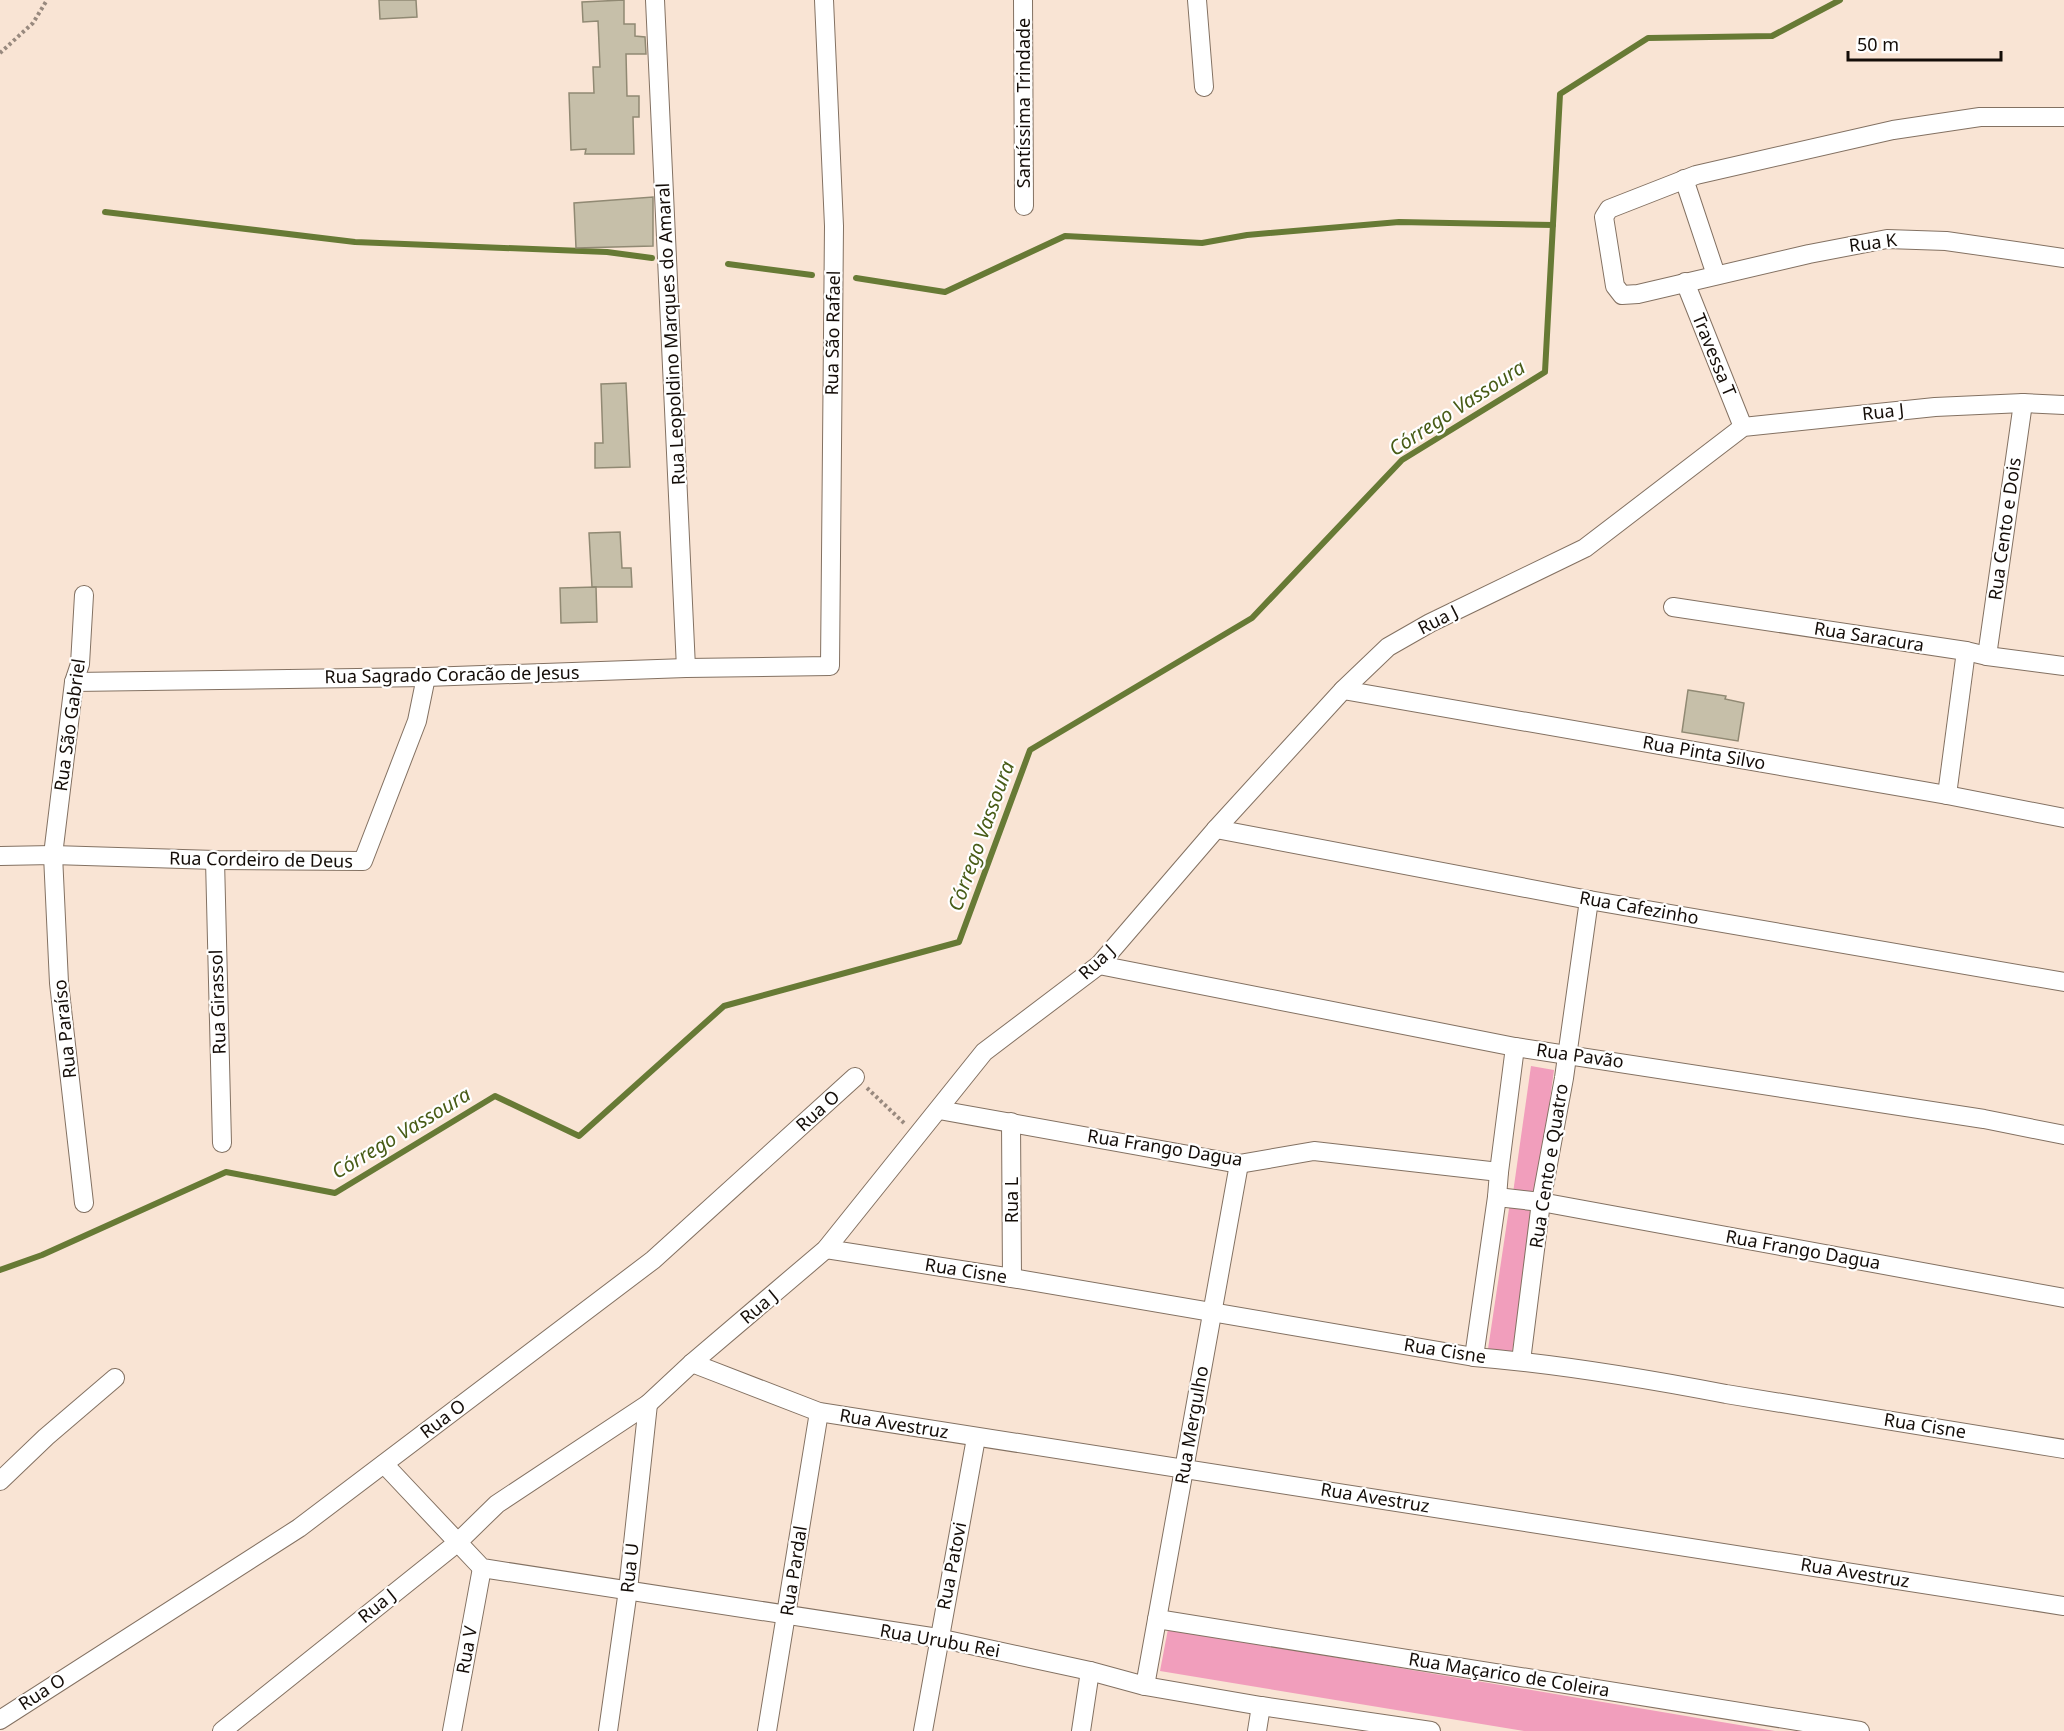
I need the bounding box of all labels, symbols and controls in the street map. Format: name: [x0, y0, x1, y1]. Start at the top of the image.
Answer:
street label: Santíssima Trindade: [1011, 18, 1035, 188]
scale bar: [1848, 24, 2001, 62]
text: 50 m: [1857, 32, 1899, 56]
street label: Rua Leopoldino Marques do Amaral: [650, 182, 690, 486]
street label: Rua K: [1847, 227, 1899, 257]
street label: Rua São Rafael: [819, 270, 845, 396]
street label: Travessa T: [1687, 310, 1742, 400]
water label: Córrego Vassoura: [1383, 353, 1530, 462]
street label: Rua J: [1861, 397, 1905, 425]
street label: Rua Cento e Dois: [1982, 456, 2026, 602]
street label: Rua J: [1413, 599, 1462, 639]
street label: Rua Saracura: [1812, 615, 1926, 657]
street label: Rua São Gabriel: [48, 657, 90, 793]
street label: Rua Sagrado Coracão de Jesus: [324, 660, 580, 688]
street label: Rua Pinta Silvo: [1641, 729, 1767, 775]
water label: Córrego Vassoura: [941, 757, 1020, 914]
street label: Rua Cordeiro de Deus: [169, 845, 353, 873]
street label: Rua Cafezinho: [1578, 885, 1701, 929]
street label: Rua J: [1073, 938, 1120, 984]
street label: Rua Girassol: [203, 949, 231, 1055]
street label: Rua Paraíso: [47, 978, 81, 1080]
street label: Rua Pavão: [1535, 1037, 1625, 1073]
water label: Córrego Vassoura: [326, 1080, 475, 1185]
street label: Rua Cento e Quatro: [1523, 1082, 1573, 1250]
street label: Rua O: [790, 1084, 844, 1136]
street label: Rua Frango Dagua: [1086, 1123, 1245, 1171]
street label: Rua L: [999, 1177, 1023, 1223]
street label: Rua Frango Dagua: [1724, 1224, 1883, 1274]
street label: Rua Cisne: [923, 1252, 1009, 1288]
street label: Rua J: [735, 1284, 782, 1329]
street label: Rua Cisne: [1402, 1332, 1488, 1368]
street label: Rua Mergulho: [1169, 1364, 1213, 1486]
street label: Rua O: [415, 1393, 470, 1443]
street label: Rua Avestruz: [838, 1403, 950, 1443]
street label: Rua Cisne: [1882, 1407, 1968, 1443]
street label: Rua Avestruz: [1319, 1477, 1431, 1517]
street label: Rua Patovi: [931, 1520, 971, 1612]
street label: Rua Pardal: [774, 1524, 812, 1618]
street label: Rua U: [614, 1542, 644, 1594]
street label: Rua Avestruz: [1799, 1552, 1911, 1592]
street label: Rua J: [352, 1583, 400, 1628]
street label: Rua Urubu Rei: [878, 1618, 1002, 1662]
street label: Rua V: [450, 1624, 482, 1675]
street label: Rua Maçarico de Coleira: [1407, 1646, 1611, 1702]
street label: Rua O: [13, 1667, 69, 1715]

